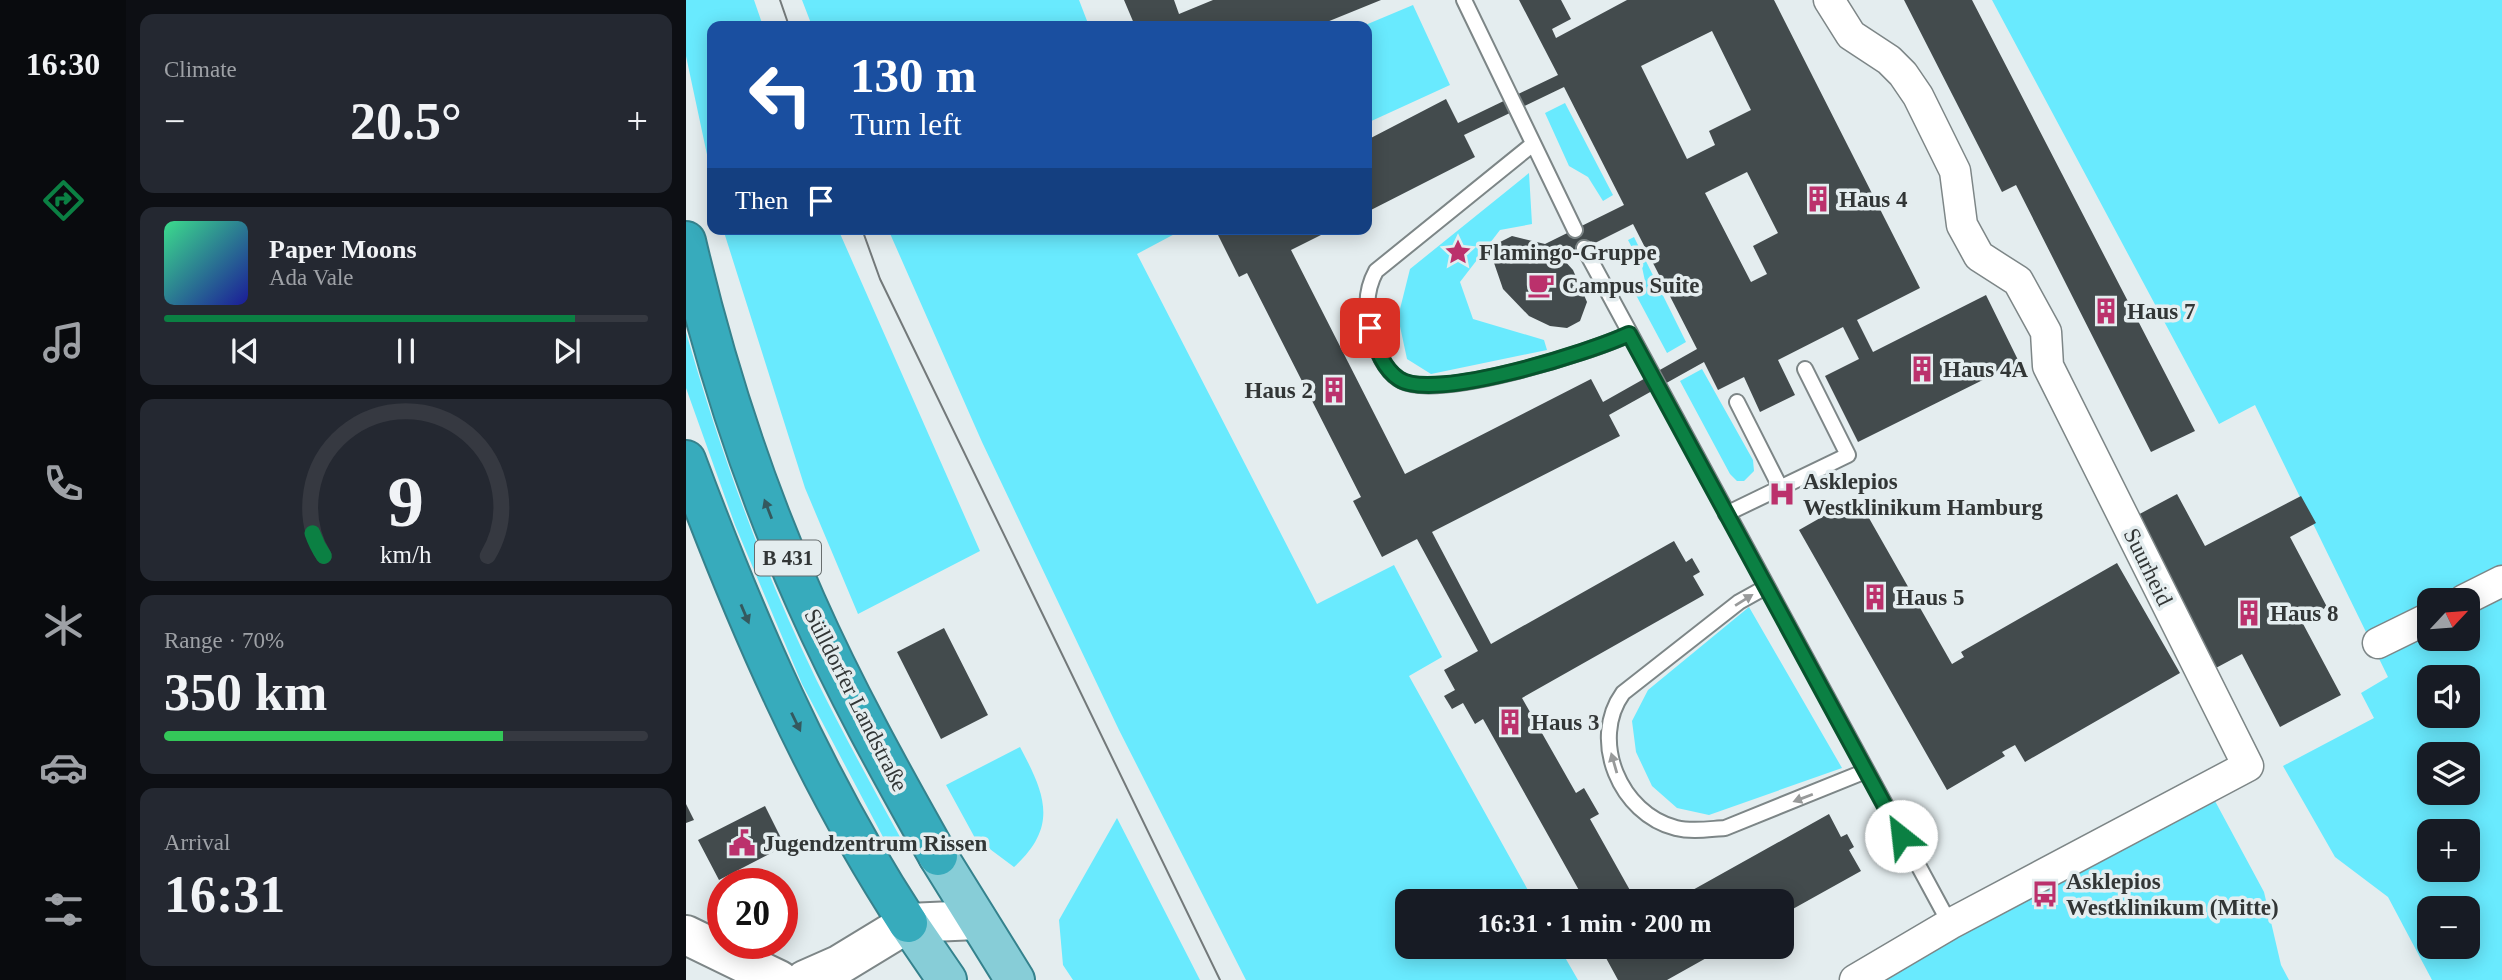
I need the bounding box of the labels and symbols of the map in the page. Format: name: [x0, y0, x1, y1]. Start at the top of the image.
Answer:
building icon: Haus 4: [1803, 184, 1833, 214]
place label: Haus 4: [1839, 187, 1908, 212]
place icon: Flamingo-Gruppe: [1443, 237, 1473, 267]
place label: Flamingo-Gruppe: [1479, 240, 1657, 265]
cafe icon: Campus Suite: [1526, 270, 1556, 300]
place label: Campus Suite: [1562, 273, 1699, 298]
building icon: Haus 7: [2091, 296, 2121, 326]
pin: [1340, 298, 1400, 358]
place label: Haus 7: [2127, 299, 2195, 324]
building icon: Haus 4A: [1907, 354, 1937, 384]
place label: Haus 4A: [1943, 357, 2028, 382]
building icon: Haus 2: [1319, 375, 1349, 405]
place label: Haus 2: [1245, 378, 1313, 403]
place label: Asklepios Westklinikum Hamburg: [1803, 469, 2043, 520]
hospital icon: Asklepios Westklinikum Hamburg: [1767, 479, 1797, 509]
one-way arrow: [763, 499, 774, 520]
street label: Suurheid: [2119, 524, 2178, 610]
road number: B 431: [755, 540, 821, 576]
building icon: Haus 5: [1860, 582, 1890, 612]
place label: Haus 5: [1896, 585, 1964, 610]
north arrow: [2417, 588, 2480, 651]
one-way arrow: [1735, 594, 1754, 606]
building icon: Haus 8: [2234, 598, 2264, 628]
place label: Haus 8: [2270, 601, 2338, 626]
one-way arrow: [740, 603, 751, 624]
street label: Sülldorfer Landstraße: [799, 605, 913, 795]
building icon: Haus 3: [1495, 707, 1525, 737]
place label: Haus 3: [1531, 710, 1599, 735]
one-way arrow: [790, 712, 801, 732]
one-way arrow: [1608, 753, 1618, 774]
one-way arrow: [1793, 792, 1814, 803]
position arrow: [1864, 799, 1938, 873]
public building icon: Jugendzentrum Rissen: [727, 828, 757, 858]
place label: Jugendzentrum Rissen: [763, 831, 987, 856]
speed limit sign: 20: [707, 868, 798, 959]
place label: Asklepios Westklinikum (Mitte): [2066, 869, 2279, 920]
bus stop icon: Asklepios Westklinikum (Mitte): [2030, 879, 2060, 909]

